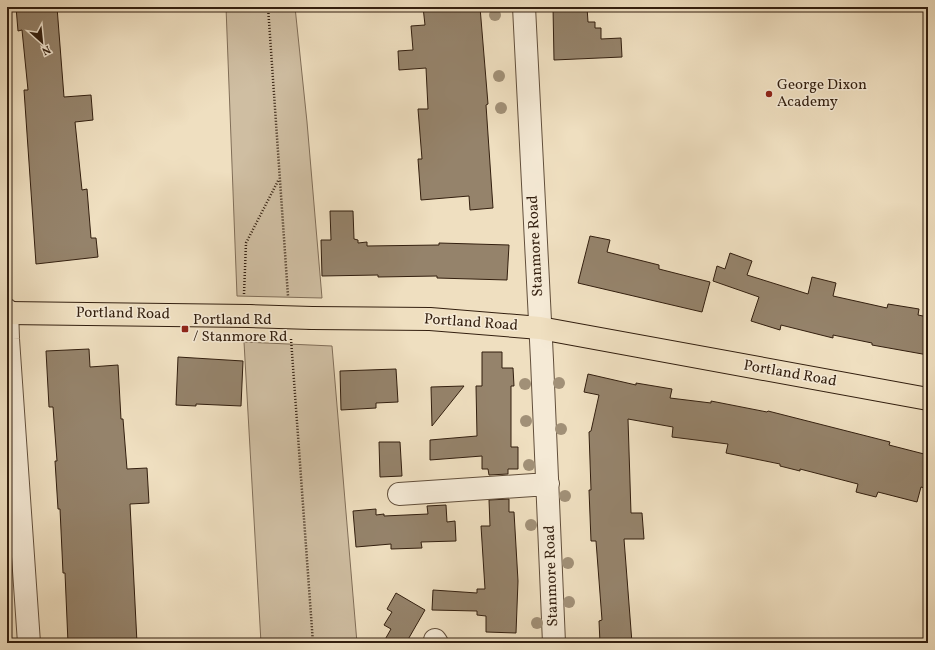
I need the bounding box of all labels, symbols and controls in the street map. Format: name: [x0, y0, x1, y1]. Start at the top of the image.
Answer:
north arrow: [22, 22, 62, 62]
text: N: [39, 41, 53, 58]
place label: George Dixon Academy: [777, 75, 867, 113]
marker: George Dixon Academy: [764, 89, 774, 99]
street label: Stanmore Road: [523, 195, 549, 297]
street label: Portland Road: [76, 303, 170, 325]
street label: Portland Road: [423, 309, 519, 337]
place label: Portland Rd / Stanmore Rd: [193, 310, 288, 348]
marker: Portland Rd / Stanmore Rd: [180, 324, 190, 334]
street label: Portland Road: [742, 355, 838, 393]
street label: Stanmore Road: [540, 525, 564, 627]

